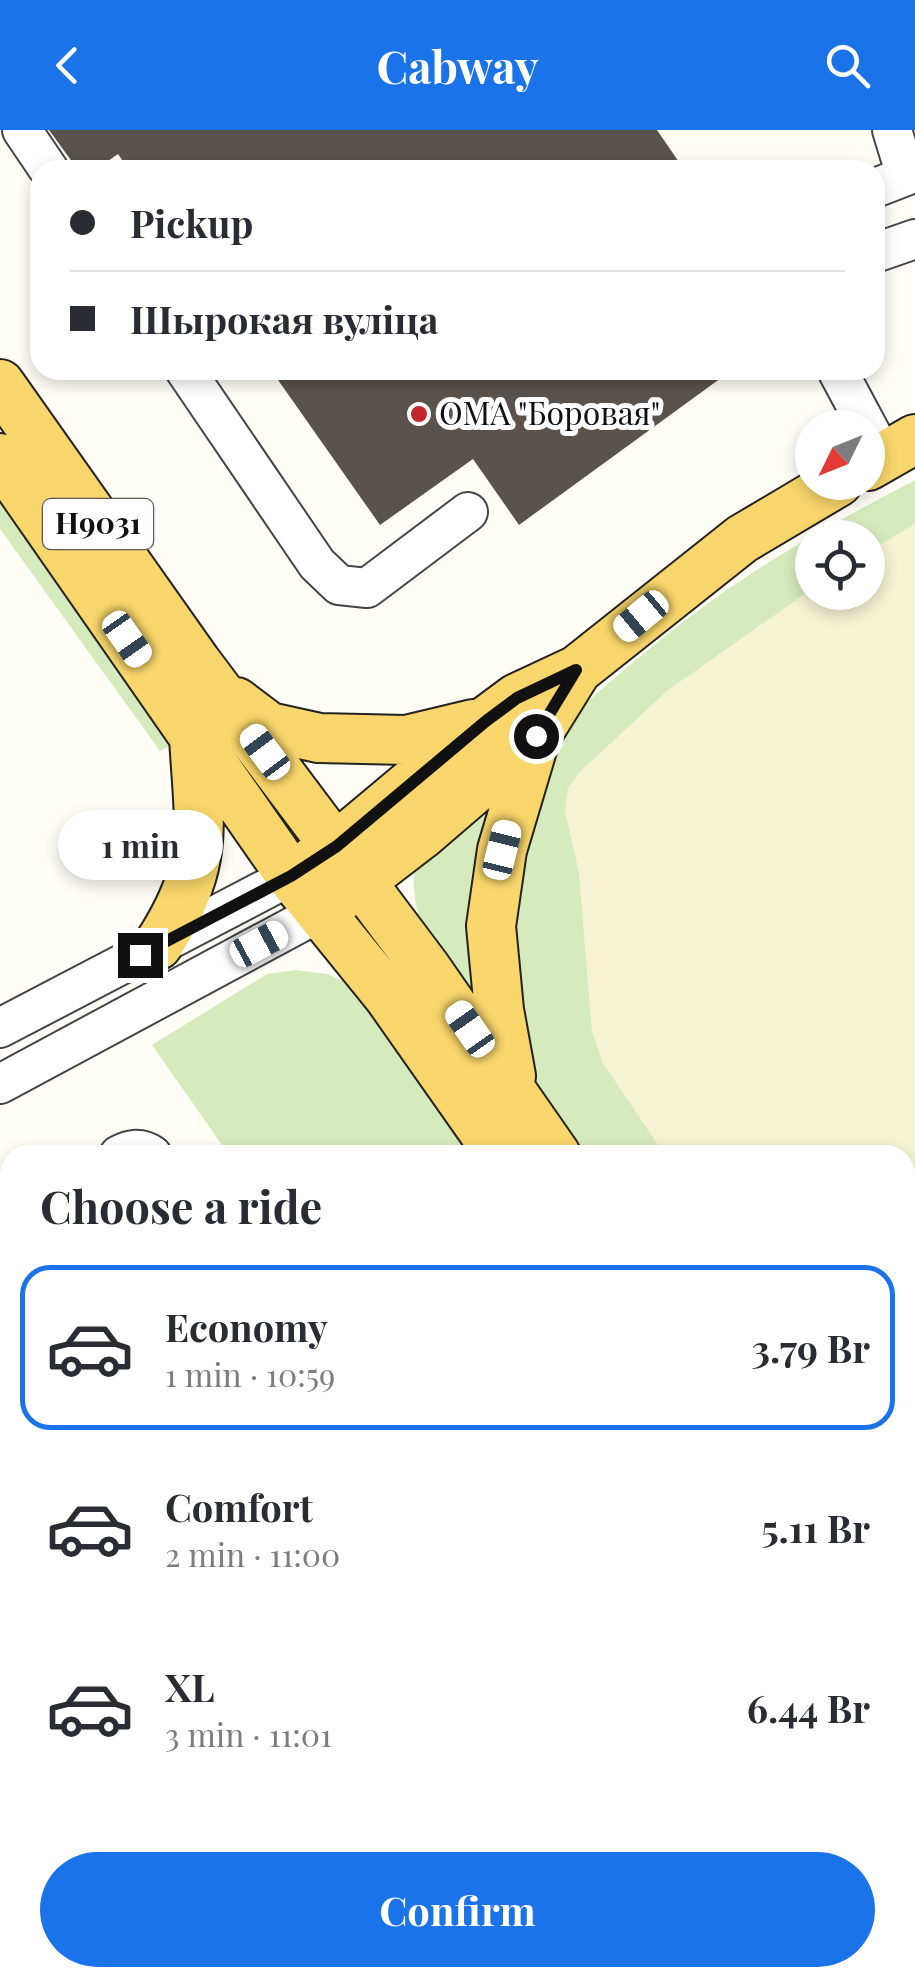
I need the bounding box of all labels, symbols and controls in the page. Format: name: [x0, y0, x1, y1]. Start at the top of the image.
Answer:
text: Cabway: [376, 35, 539, 95]
icon: back: [40, 38, 95, 93]
icon: search: [820, 38, 875, 93]
text: Pickup: [130, 197, 253, 248]
text: Шырокая вуліца: [130, 293, 438, 344]
place label: ОМА "Боровая": [439, 390, 660, 433]
marker: ОМА "Боровая": [408, 403, 430, 425]
north arrow: [795, 410, 885, 500]
map controls: [795, 410, 885, 610]
road number: Н9031: [43, 499, 153, 549]
button: locate: [795, 520, 885, 610]
car: [608, 585, 674, 647]
car: [98, 606, 156, 672]
route start: [514, 714, 559, 759]
car: [235, 719, 295, 785]
callout: 1 min: [58, 810, 222, 880]
car: [480, 817, 524, 883]
text: 1 min: [101, 823, 180, 866]
car: [225, 917, 293, 971]
route end: [118, 933, 163, 978]
car: [441, 996, 499, 1062]
text: Choose a ride: [40, 1175, 322, 1235]
text: Economy: [165, 1301, 328, 1352]
icon: car: [45, 1303, 135, 1393]
text: 3.79 Br: [752, 1322, 870, 1373]
text: 1 min · 10:59: [165, 1352, 335, 1395]
text: Comfort: [165, 1481, 313, 1532]
icon: car: [45, 1483, 135, 1573]
text: 5.11 Br: [761, 1502, 870, 1553]
text: 2 min · 11:00: [165, 1532, 340, 1575]
text: XL: [165, 1661, 214, 1712]
icon: car: [45, 1663, 135, 1753]
text: 6.44 Br: [747, 1682, 870, 1733]
text: 3 min · 11:01: [165, 1712, 332, 1755]
button: Confirm: [40, 1852, 875, 1967]

